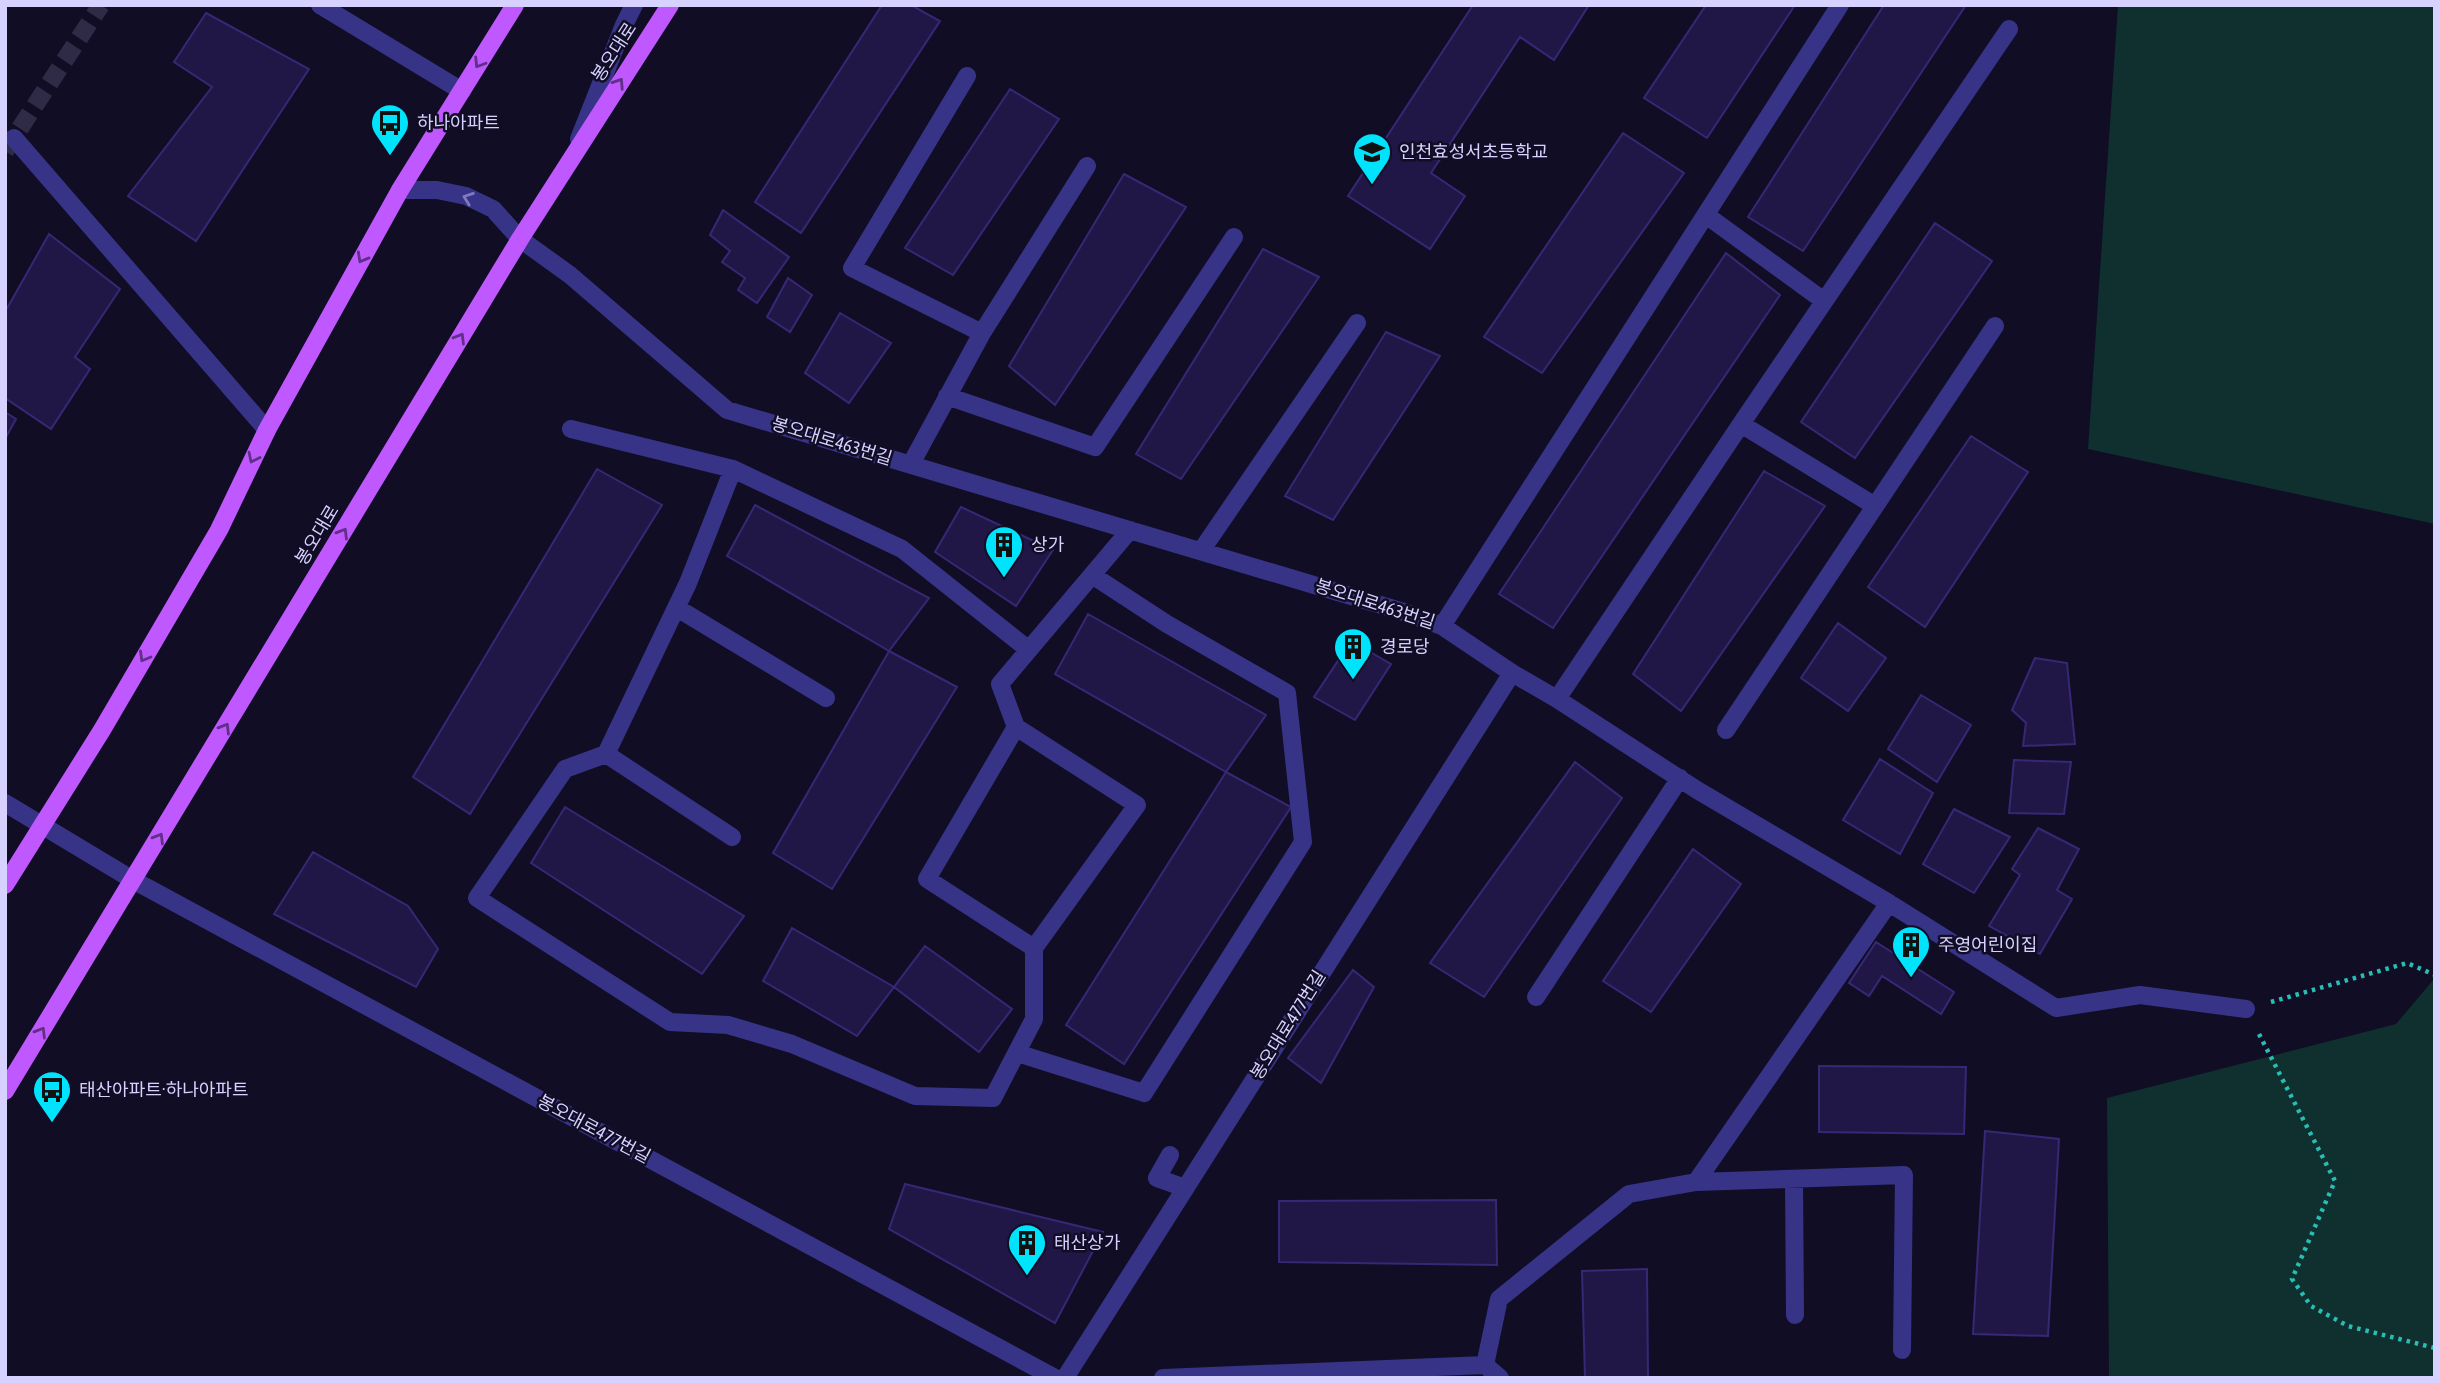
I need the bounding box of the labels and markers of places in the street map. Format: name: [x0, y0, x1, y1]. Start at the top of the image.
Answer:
bus stop icon: 하나아파트: [369, 102, 411, 157]
place label: 하나아파트: [417, 112, 500, 133]
school or university icon: 인천효성서초등학교: [1351, 131, 1393, 186]
place label: 인천효성서초등학교: [1399, 141, 1548, 162]
building icon: 상가: [983, 524, 1025, 579]
place label: 상가: [1031, 534, 1065, 555]
building icon: 경로당: [1332, 626, 1374, 681]
place label: 경로당: [1380, 636, 1430, 657]
building icon: 주영어린이집: [1890, 924, 1932, 979]
place label: 주영어린이집: [1938, 934, 2037, 955]
bus stop icon: 태산아파트·하나아파트: [31, 1069, 73, 1124]
place label: 태산아파트·하나아파트: [79, 1079, 248, 1100]
building icon: 태산상가: [1006, 1222, 1048, 1277]
place label: 태산상가: [1054, 1232, 1121, 1253]

